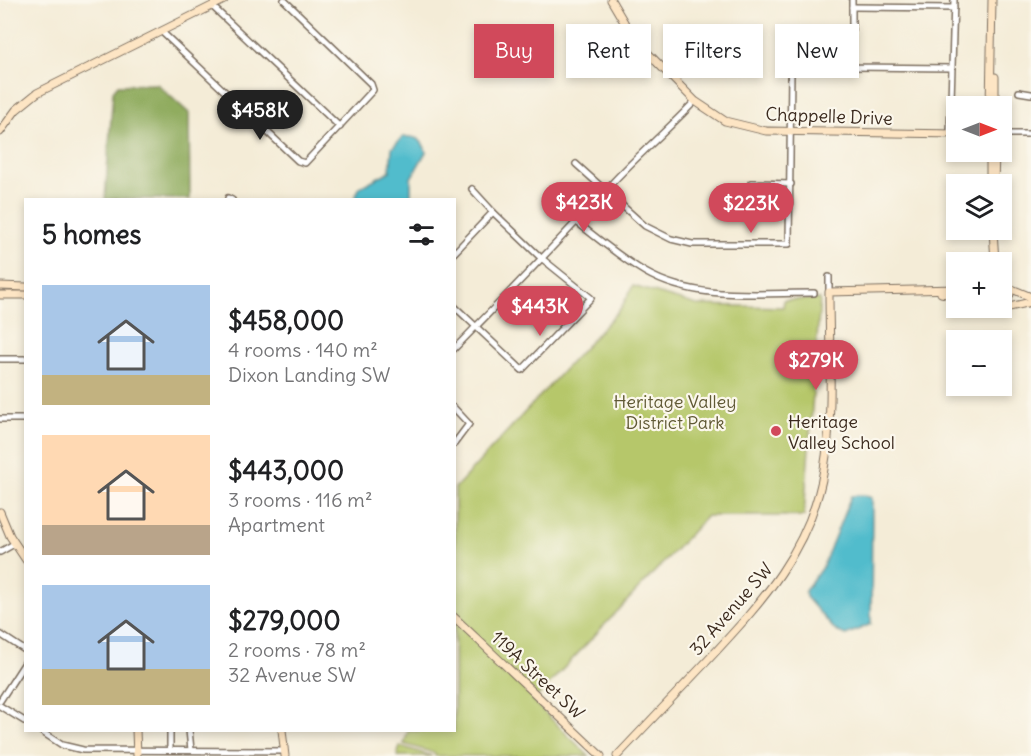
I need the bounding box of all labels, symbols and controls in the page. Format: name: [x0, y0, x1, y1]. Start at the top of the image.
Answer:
chip: Buy: [474, 24, 554, 78]
chip: Rent: [566, 24, 651, 78]
chip: Filters: [663, 24, 763, 78]
chip: New: [775, 24, 859, 78]
pin: $458K: [218, 90, 302, 141]
north arrow: [946, 96, 1012, 162]
map controls: [946, 96, 1012, 396]
text: $458K: [231, 97, 289, 122]
street label: Chappelle Drive: [765, 102, 893, 130]
button: layers: [946, 174, 1012, 240]
pin: $423K: [542, 182, 626, 233]
pin: $223K: [709, 183, 793, 234]
text: $423K: [555, 189, 613, 214]
text: $223K: [723, 190, 779, 215]
text: 5 homes: [42, 218, 141, 251]
icon: filters: [405, 218, 438, 251]
button: +: [946, 252, 1012, 318]
pin: $443K: [498, 286, 582, 337]
text: $443K: [511, 293, 569, 318]
text: $458,000: [228, 304, 344, 337]
icon: home: [90, 309, 162, 381]
button: −: [946, 330, 1012, 396]
text: 4 rooms · 140 m²: [228, 337, 378, 362]
pin: $279K: [774, 340, 858, 391]
text: $279K: [788, 347, 844, 372]
text: Dixon Landing SW: [228, 362, 390, 387]
park label: Heritage Valley District Park: [614, 390, 736, 434]
place label: Heritage Valley School: [788, 410, 895, 454]
marker: Heritage Valley School: [769, 424, 783, 438]
text: $443,000: [228, 454, 344, 487]
icon: home: [90, 459, 162, 531]
text: 3 rooms · 116 m²: [228, 487, 372, 512]
text: Apartment: [228, 512, 325, 537]
street label: 32 Avenue SW: [684, 558, 778, 660]
text: $279,000: [228, 604, 341, 637]
icon: home: [90, 609, 162, 681]
street label: 119A Street SW: [487, 626, 589, 724]
text: 2 rooms · 78 m²: [228, 637, 366, 662]
text: 32 Avenue SW: [228, 662, 356, 687]

